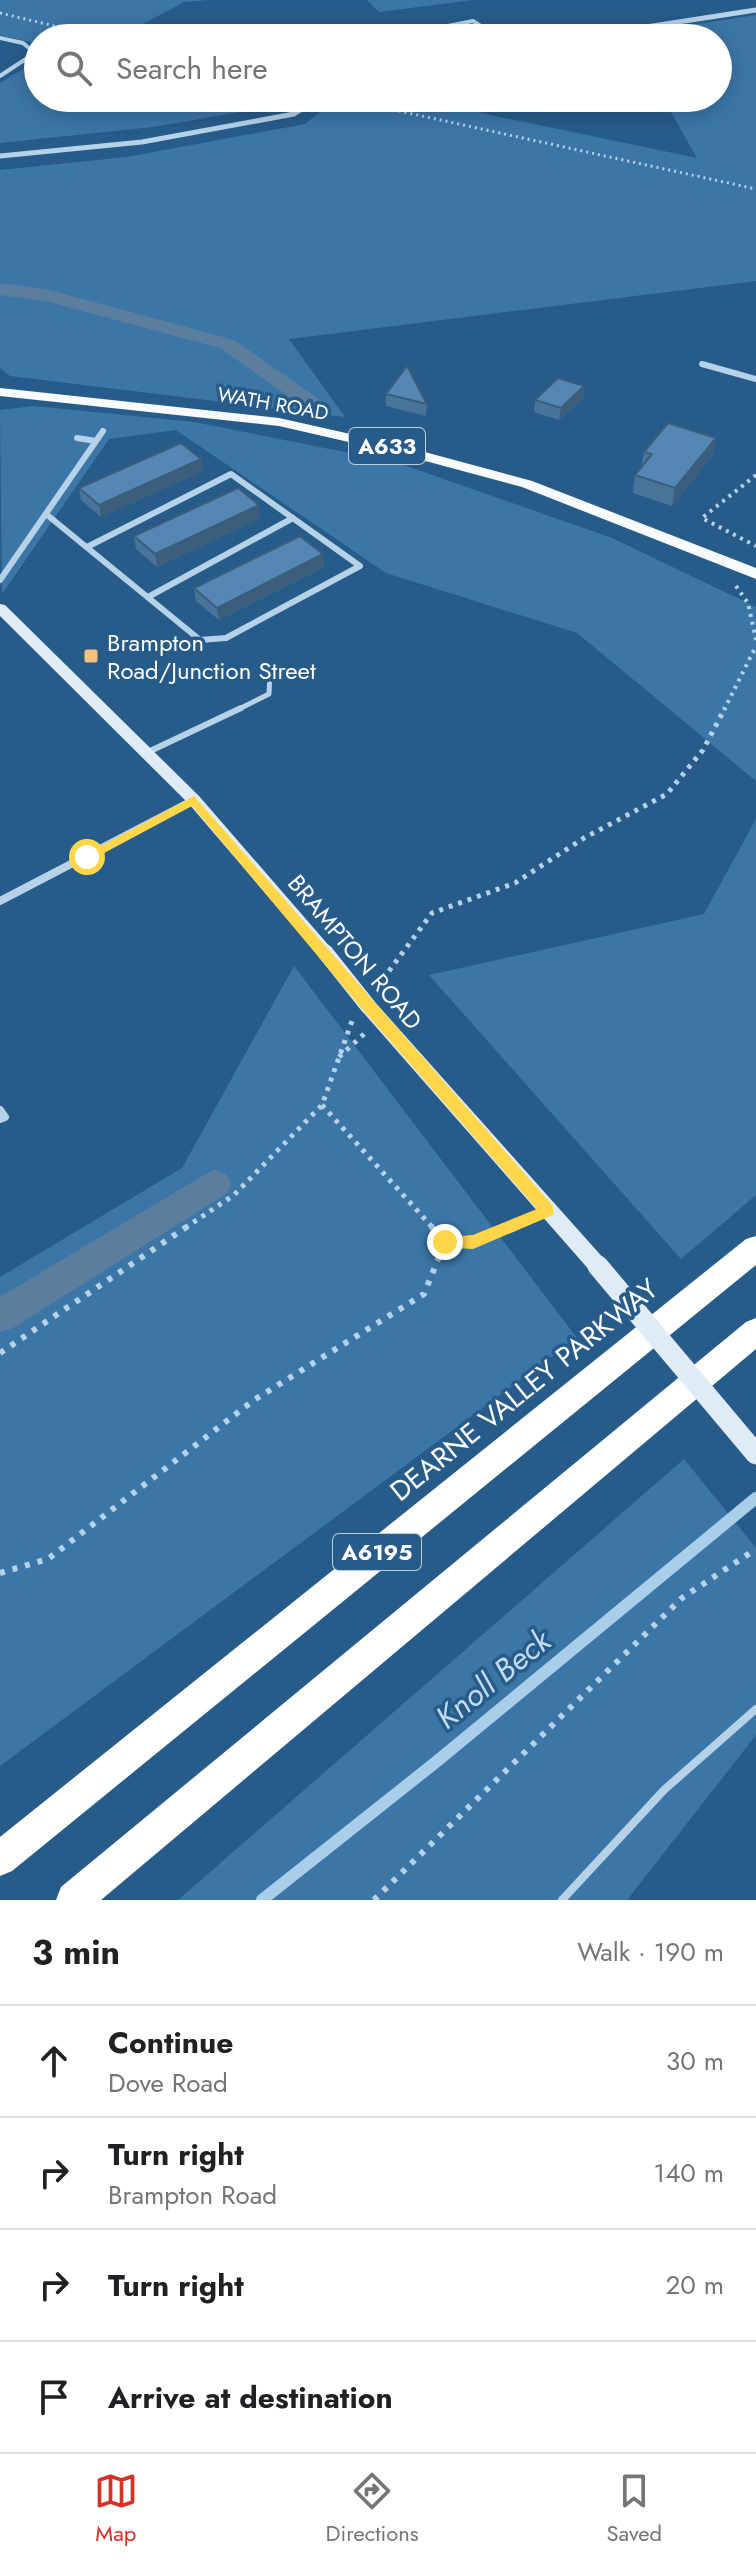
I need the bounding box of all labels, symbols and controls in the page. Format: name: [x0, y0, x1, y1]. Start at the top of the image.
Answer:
search box: [24, 24, 732, 112]
icon: search: [52, 46, 96, 90]
text: Search here: [116, 47, 268, 90]
street label: WATH ROAD: [215, 380, 331, 428]
road number: A633: [349, 428, 425, 464]
place label: Brampton Road/Junction Street: [107, 625, 316, 688]
marker: Brampton Road/Junction Street: [82, 647, 100, 665]
route start: [69, 839, 105, 875]
street label: BRAMPTON ROAD: [280, 867, 430, 1037]
route end: [427, 1224, 463, 1260]
street label: DEARNE VALLEY PARKWAY: [381, 1269, 667, 1511]
road number: A6195: [333, 1534, 421, 1570]
water label: Knoll Beck: [425, 1617, 562, 1740]
text: 3 min: [32, 1928, 120, 1977]
text: Walk · 190 m: [577, 1933, 724, 1971]
text: Continue: [108, 2021, 234, 2064]
icon: ahead: [32, 2039, 76, 2083]
text: 30 m: [666, 2042, 724, 2080]
text: Dove Road: [108, 2064, 228, 2102]
text: Turn right: [108, 2133, 244, 2176]
icon: right: [32, 2151, 76, 2195]
text: 140 m: [653, 2154, 724, 2192]
text: Brampton Road: [108, 2176, 277, 2214]
icon: right: [32, 2263, 76, 2307]
text: Turn right: [108, 2264, 244, 2307]
text: 20 m: [666, 2266, 724, 2304]
icon: arrive: [32, 2375, 76, 2419]
text: Arrive at destination: [108, 2376, 393, 2419]
tab: Map: [94, 2469, 138, 2549]
tab: Directions: [326, 2469, 419, 2549]
tab: Saved: [606, 2469, 662, 2549]

